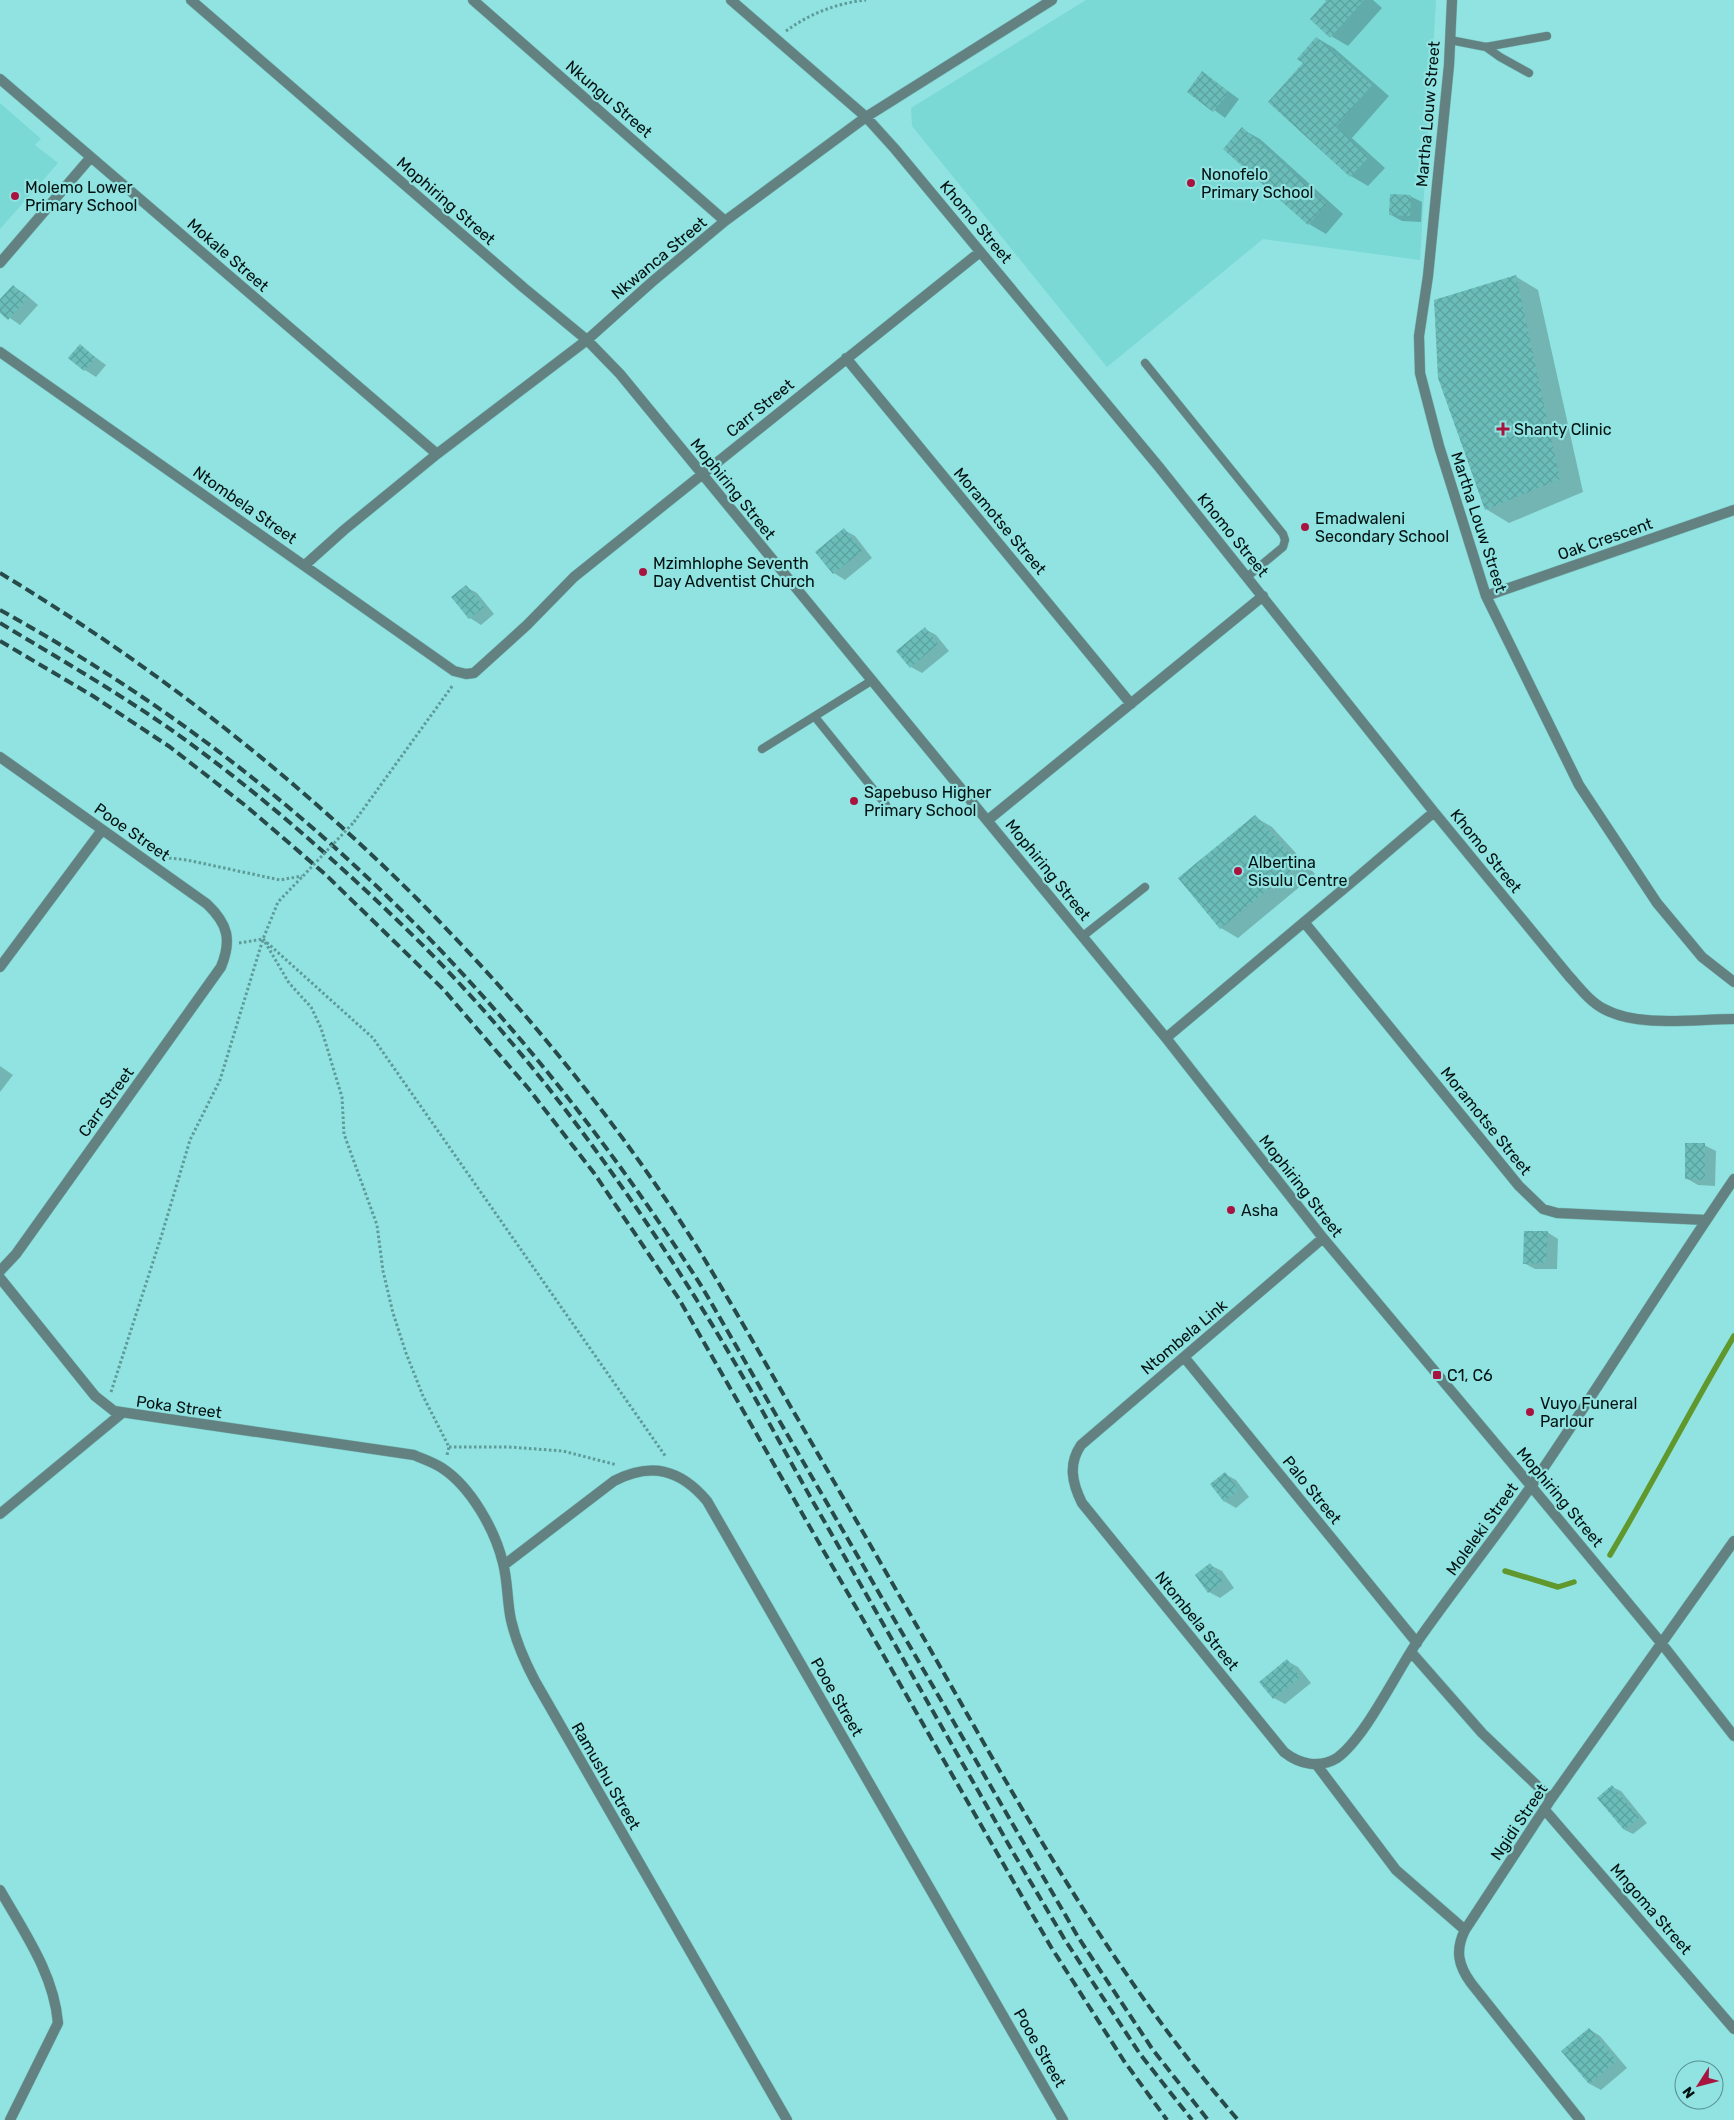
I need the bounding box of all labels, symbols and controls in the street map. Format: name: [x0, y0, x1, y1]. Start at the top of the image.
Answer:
street label: Martha Louw Street: [1412, 40, 1444, 188]
street label: Nkungu Street: [562, 56, 656, 142]
street label: Mophiring Street: [393, 153, 499, 249]
place label: Nonofelo Primary School: [1201, 165, 1313, 202]
street label: Khomo Street: [936, 177, 1016, 267]
marker: Nonofelo Primary School: [1185, 177, 1197, 189]
place label: Molemo Lower Primary School: [25, 178, 137, 215]
marker: Molemo Lower Primary School: [9, 190, 21, 202]
street label: Nkwanca Street: [608, 213, 710, 303]
street label: Mokale Street: [183, 214, 273, 296]
street label: Carr Street: [722, 375, 798, 441]
place label: Shanty Clinic: [1514, 420, 1612, 439]
marker: Shanty Clinic: [1496, 422, 1510, 436]
street label: Mophiring Street: [686, 435, 780, 543]
street label: Martha Louw Street: [1447, 449, 1511, 595]
street label: Ntombela Street: [190, 462, 300, 548]
street label: Moramotse Street: [950, 464, 1050, 578]
street label: Khomo Street: [1193, 489, 1273, 581]
place label: Emadwaleni Secondary School: [1315, 509, 1449, 546]
street label: Oak Crescent: [1555, 514, 1655, 564]
marker: Emadwaleni Secondary School: [1299, 521, 1311, 533]
place label: Mzimhlophe Seventh Day Adventist Church: [653, 554, 815, 591]
marker: Mzimhlophe Seventh Day Adventist Church: [637, 566, 649, 578]
place label: Sapebuso Higher Primary School: [864, 783, 991, 820]
marker: Sapebuso Higher Primary School: [848, 795, 860, 807]
street label: Pooe Street: [91, 799, 173, 865]
street label: Khomo Street: [1446, 805, 1526, 897]
street label: Mophiring Street: [1001, 816, 1095, 924]
place label: Albertina Sisulu Centre: [1248, 853, 1347, 890]
marker: Albertina Sisulu Centre: [1232, 865, 1244, 877]
street label: Carr Street: [74, 1063, 138, 1141]
street label: Moramotse Street: [1437, 1063, 1535, 1179]
street label: Mophiring Street: [1255, 1131, 1347, 1241]
place label: Asha: [1241, 1201, 1278, 1220]
marker: Asha: [1225, 1204, 1237, 1216]
street label: Ntombela Link: [1137, 1295, 1232, 1379]
place label: C1, C6: [1447, 1366, 1493, 1385]
marker: C1, C6: [1431, 1369, 1443, 1381]
street label: Poka Street: [135, 1392, 223, 1422]
place label: Vuyo Funeral Parlour: [1540, 1394, 1637, 1431]
marker: Vuyo Funeral Parlour: [1524, 1406, 1536, 1418]
street label: Mophiring Street: [1513, 1443, 1607, 1551]
street label: Palo Street: [1279, 1452, 1345, 1528]
street label: Moleleki Street: [1442, 1479, 1522, 1579]
street label: Ntombela Street: [1151, 1568, 1243, 1674]
street label: Pooe Street: [807, 1654, 867, 1740]
street label: Ramushu Street: [568, 1719, 644, 1833]
street label: Ngidi Street: [1486, 1780, 1552, 1864]
street label: Mngoma Street: [1606, 1860, 1696, 1958]
street label: Pooe Street: [1010, 2005, 1070, 2091]
north arrow: [1674, 2060, 1724, 2110]
text: N: [1679, 2083, 1699, 2101]

